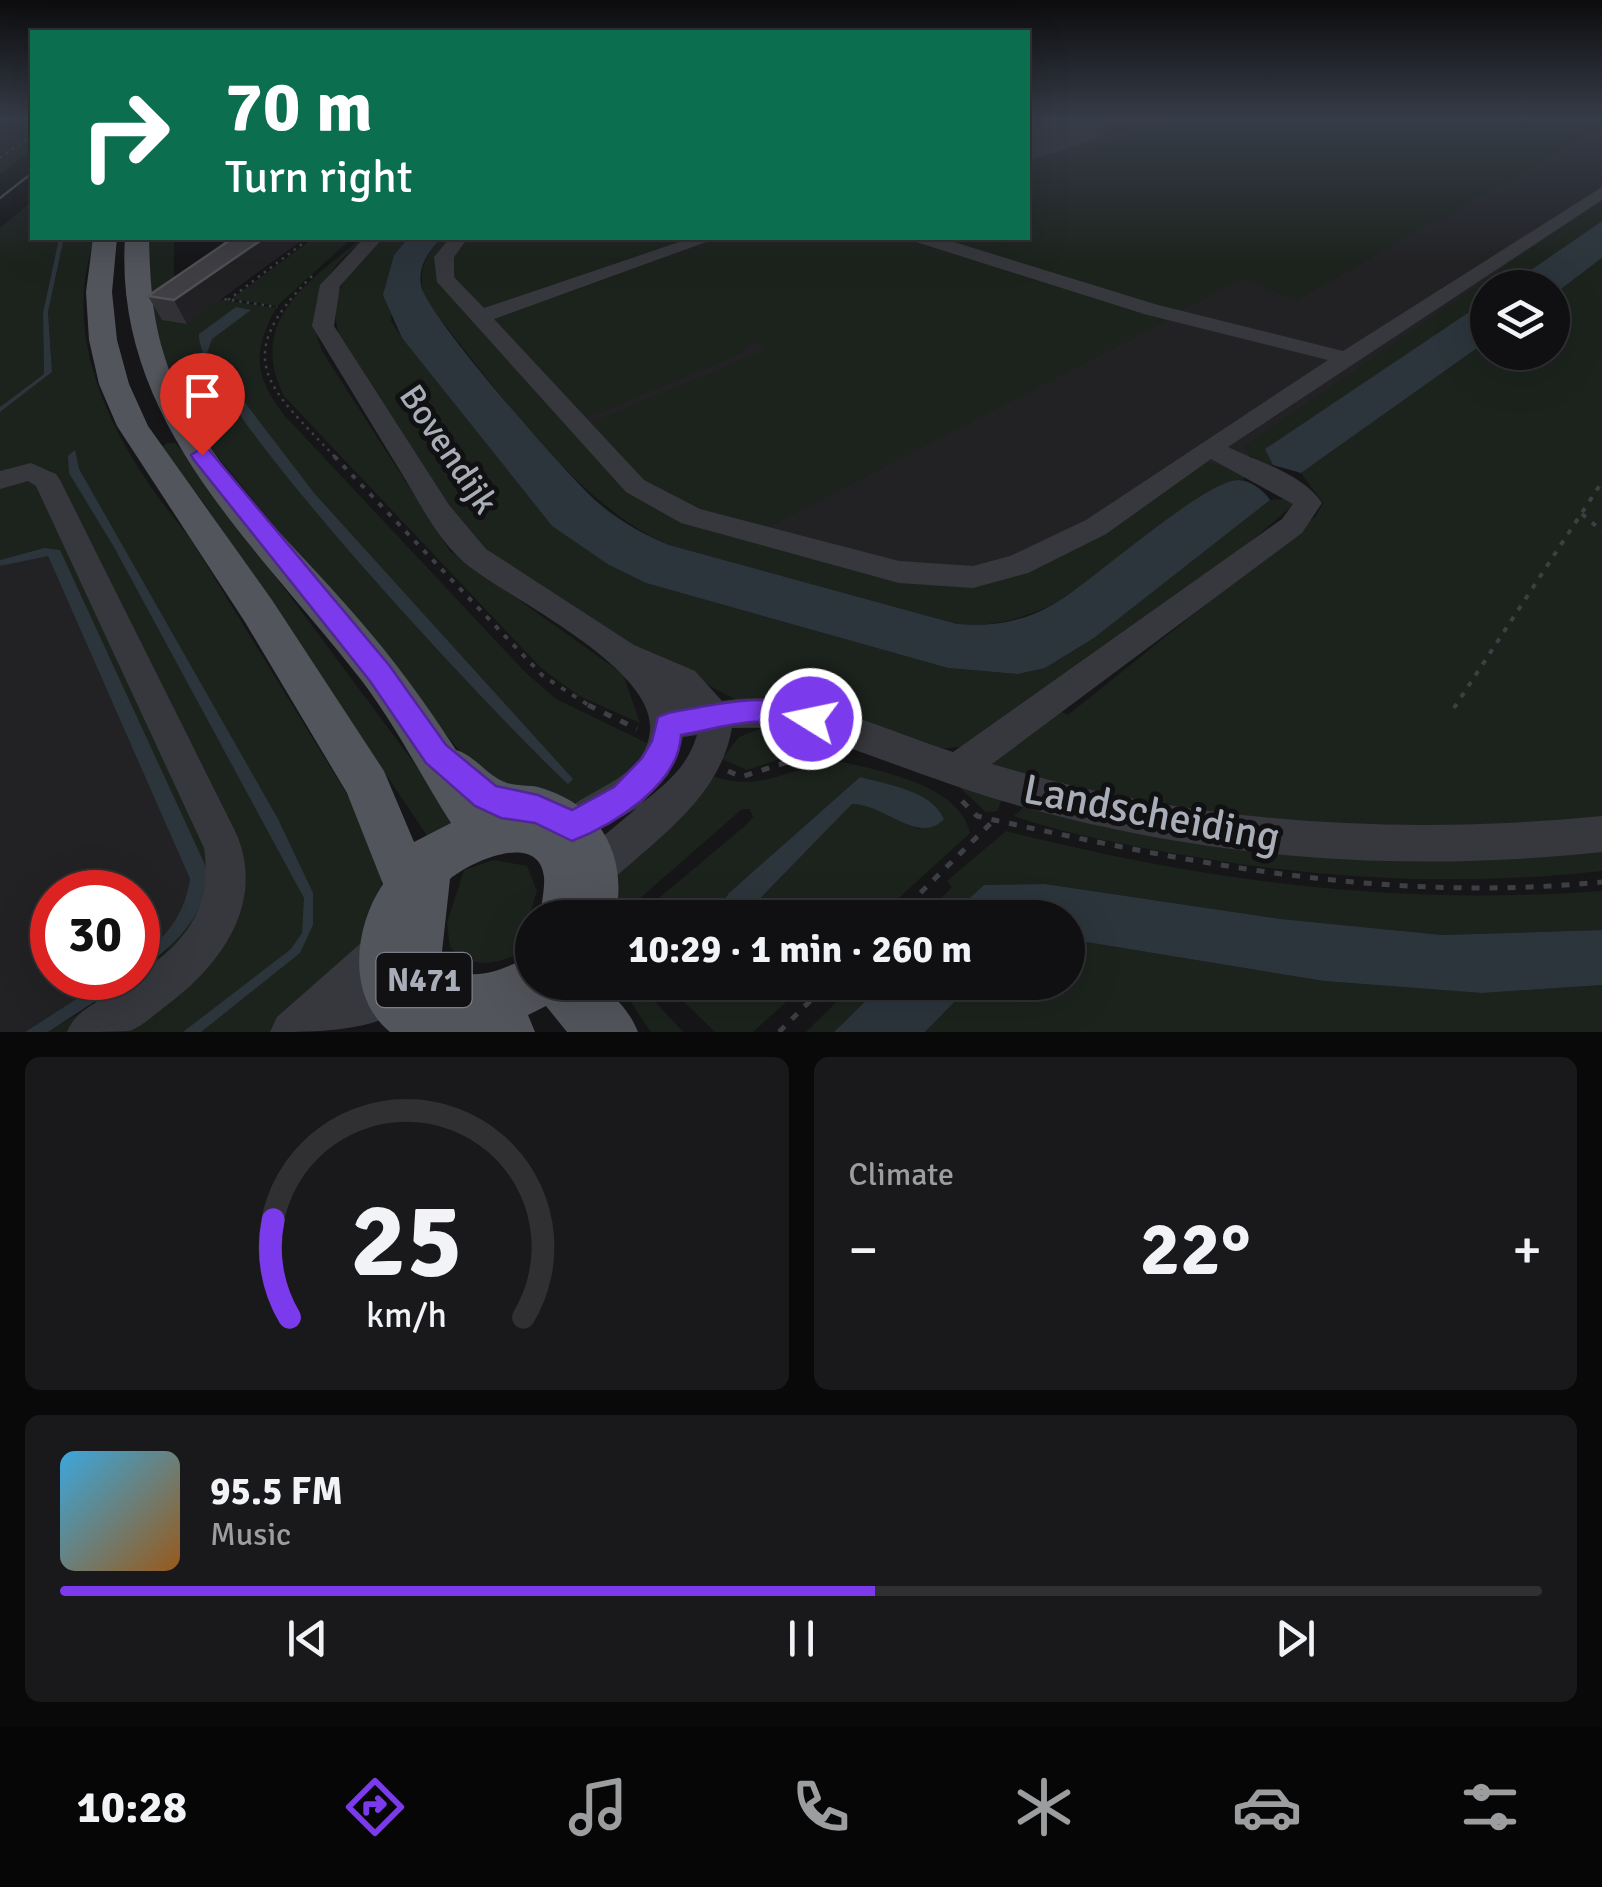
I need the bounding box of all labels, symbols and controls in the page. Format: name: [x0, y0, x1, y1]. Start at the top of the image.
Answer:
text: 70 m: [225, 64, 373, 150]
icon: right: [60, 70, 190, 200]
text: Turn right: [225, 150, 413, 205]
map controls: [1470, 270, 1570, 370]
button: layers: [1470, 270, 1570, 370]
pin: [160, 353, 245, 456]
icon: arrive: [175, 368, 230, 423]
street label: Bovendijk: [390, 377, 507, 522]
position arrow: [759, 667, 863, 771]
street label: Landscheiding: [1019, 764, 1284, 863]
speed limit sign: 30: [30, 870, 160, 1000]
text: 10:29 · 1 min · 260 m: [628, 926, 972, 973]
road number: N471: [376, 953, 472, 1007]
text: Climate: [849, 1155, 954, 1194]
text: 25: [351, 1177, 463, 1305]
text: 22°: [1140, 1203, 1251, 1296]
text: −: [849, 1216, 878, 1284]
text: +: [1512, 1216, 1542, 1284]
text: km/h: [366, 1293, 447, 1337]
text: 95.5 FM: [210, 1468, 343, 1515]
text: Music: [210, 1515, 291, 1554]
icon: previous: [280, 1611, 335, 1666]
icon: pause: [774, 1611, 829, 1666]
icon: next: [1268, 1611, 1323, 1666]
icon: directions: [340, 1772, 410, 1842]
icon: music: [563, 1772, 633, 1842]
icon: phone: [786, 1772, 856, 1842]
icon: climate: [1009, 1772, 1079, 1842]
icon: car: [1232, 1772, 1302, 1842]
icon: filters: [1455, 1772, 1525, 1842]
text: 10:28: [77, 1780, 187, 1835]

